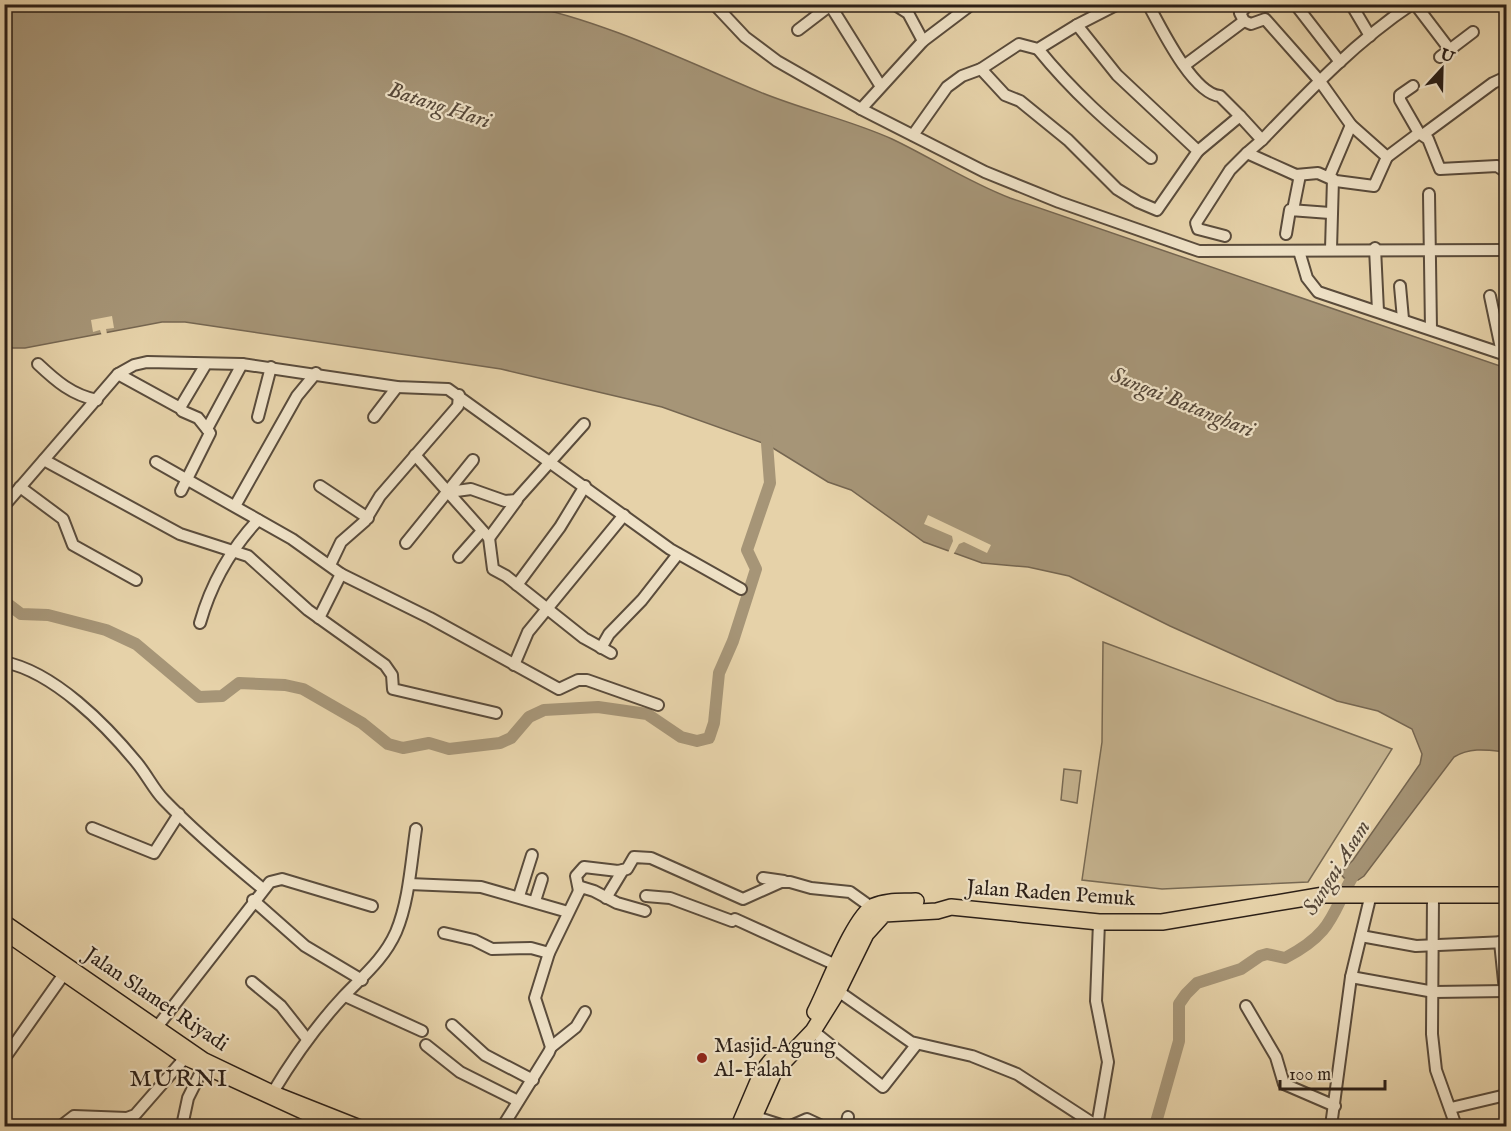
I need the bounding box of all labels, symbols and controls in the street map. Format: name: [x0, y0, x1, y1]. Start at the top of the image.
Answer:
north arrow: [1412, 39, 1472, 99]
text: U: [1436, 45, 1457, 69]
water label: Batang Hari: [384, 76, 495, 136]
water label: Sungai Batanghari: [1106, 361, 1259, 445]
water label: Sungai Asam: [1297, 815, 1377, 921]
street label: Jalan Raden Pemuk: [964, 875, 1137, 913]
street label: Jalan Slamet Riyadi: [77, 941, 233, 1058]
place label: Masjid Agung Al-Falah: [713, 1033, 836, 1084]
marker: Masjid Agung Al-Falah: [695, 1051, 709, 1065]
scale bar: [1280, 1053, 1385, 1091]
district label: MURNI: [129, 1064, 229, 1095]
text: 100 m: [1289, 1064, 1331, 1087]

